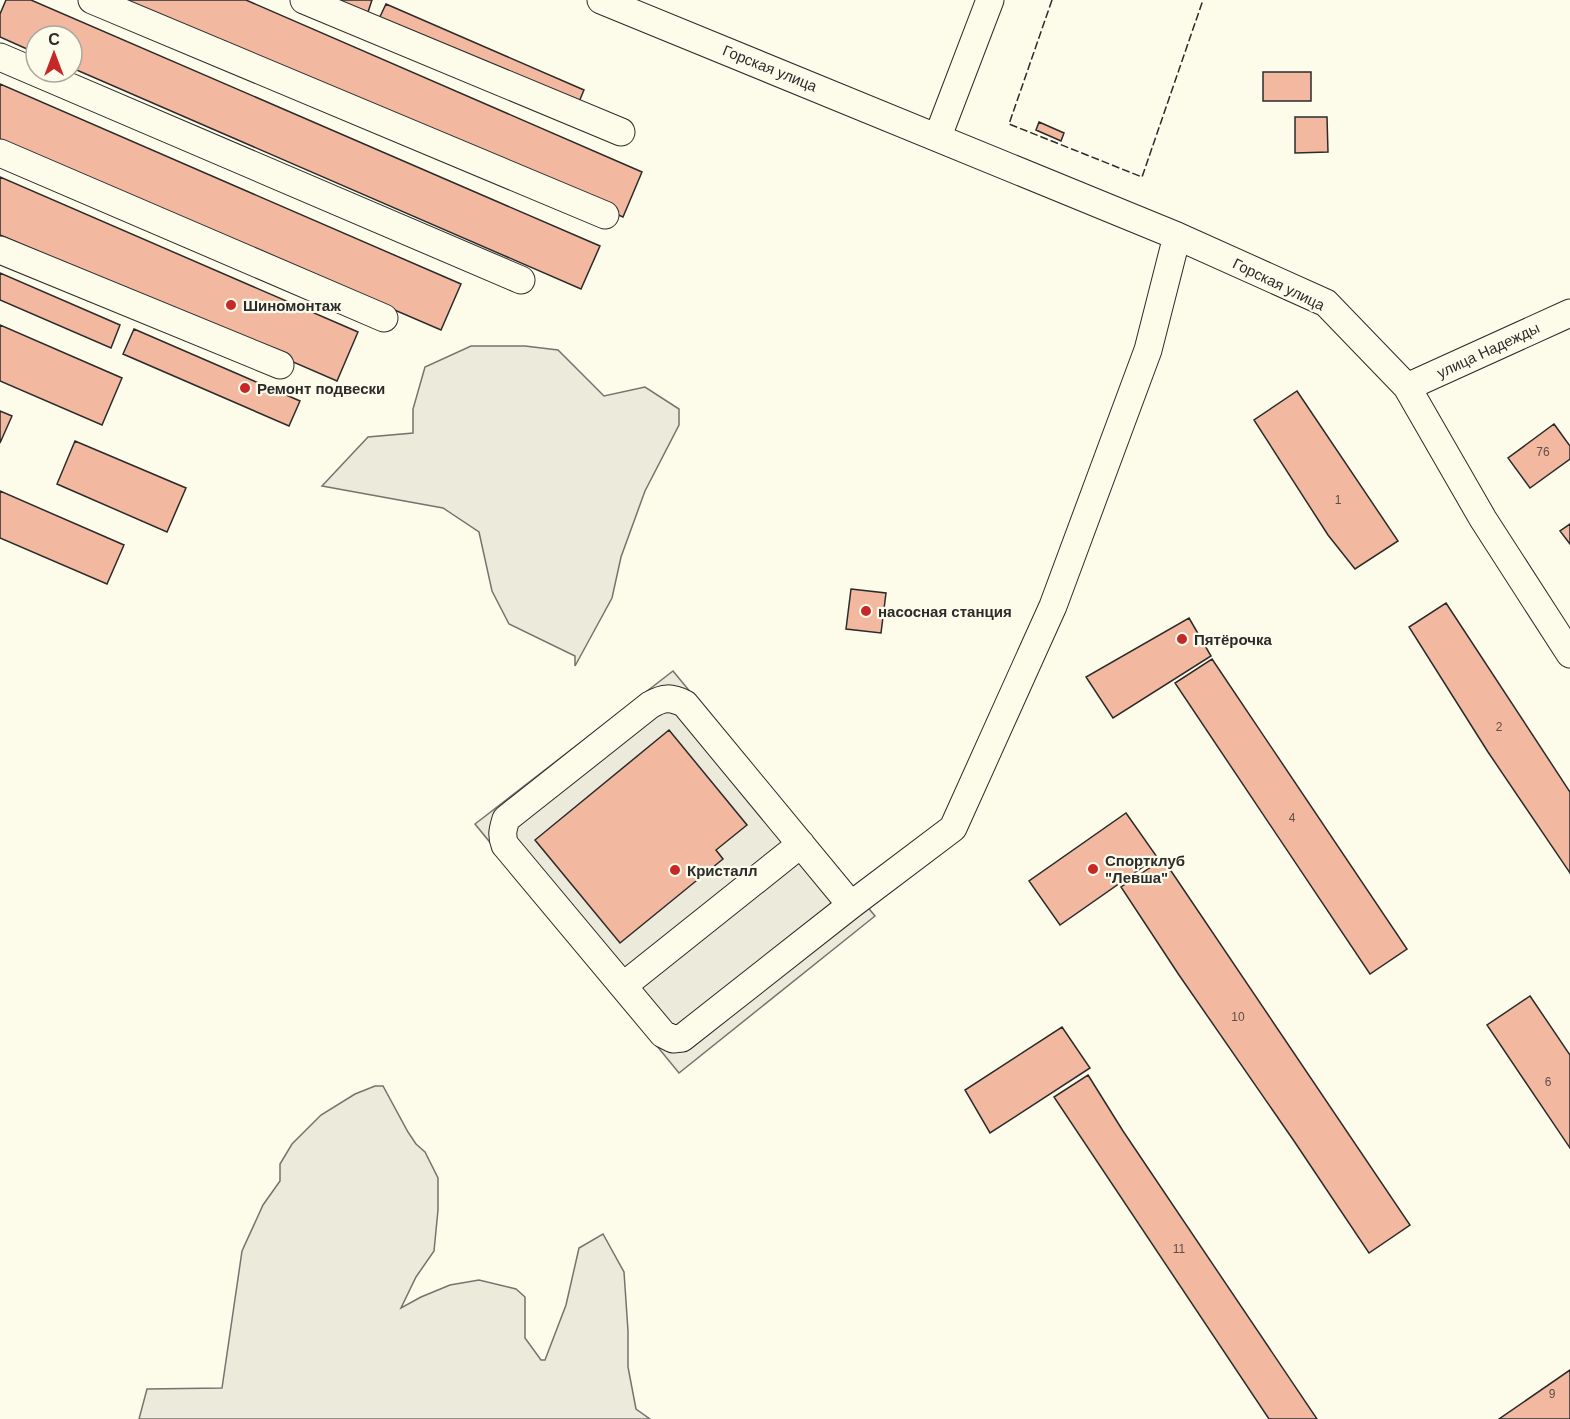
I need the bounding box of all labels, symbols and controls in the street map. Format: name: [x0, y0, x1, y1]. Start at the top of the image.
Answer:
north arrow: [24, 24, 84, 84]
text: С: [48, 31, 60, 48]
street label: Горская улица: [720, 41, 820, 95]
street label: Горская улица: [1230, 254, 1328, 314]
place label: Шиномонтаж: [243, 297, 341, 314]
marker: Шиномонтаж: [224, 298, 238, 312]
street label: улица Надежды: [1434, 319, 1542, 381]
place label: Ремонт подвески: [257, 380, 385, 397]
marker: Ремонт подвески: [238, 381, 252, 395]
house number: 76: [1536, 445, 1550, 459]
house number: 1: [1335, 493, 1342, 507]
place label: насосная станция: [878, 603, 1012, 620]
marker: насосная станция: [859, 604, 873, 618]
place label: Пятёрочка: [1194, 631, 1272, 648]
marker: Пятёрочка: [1175, 632, 1189, 646]
house number: 2: [1496, 720, 1503, 734]
house number: 4: [1289, 811, 1296, 825]
place label: Спортклуб "Левша": [1105, 852, 1185, 886]
place label: Кристалл: [687, 862, 758, 879]
marker: Спортклуб "Левша": [1086, 862, 1100, 876]
marker: Кристалл: [668, 863, 682, 877]
house number: 10: [1231, 1010, 1245, 1024]
house number: 6: [1545, 1075, 1552, 1089]
house number: 11: [1173, 1242, 1186, 1256]
house number: 9: [1549, 1387, 1556, 1401]

